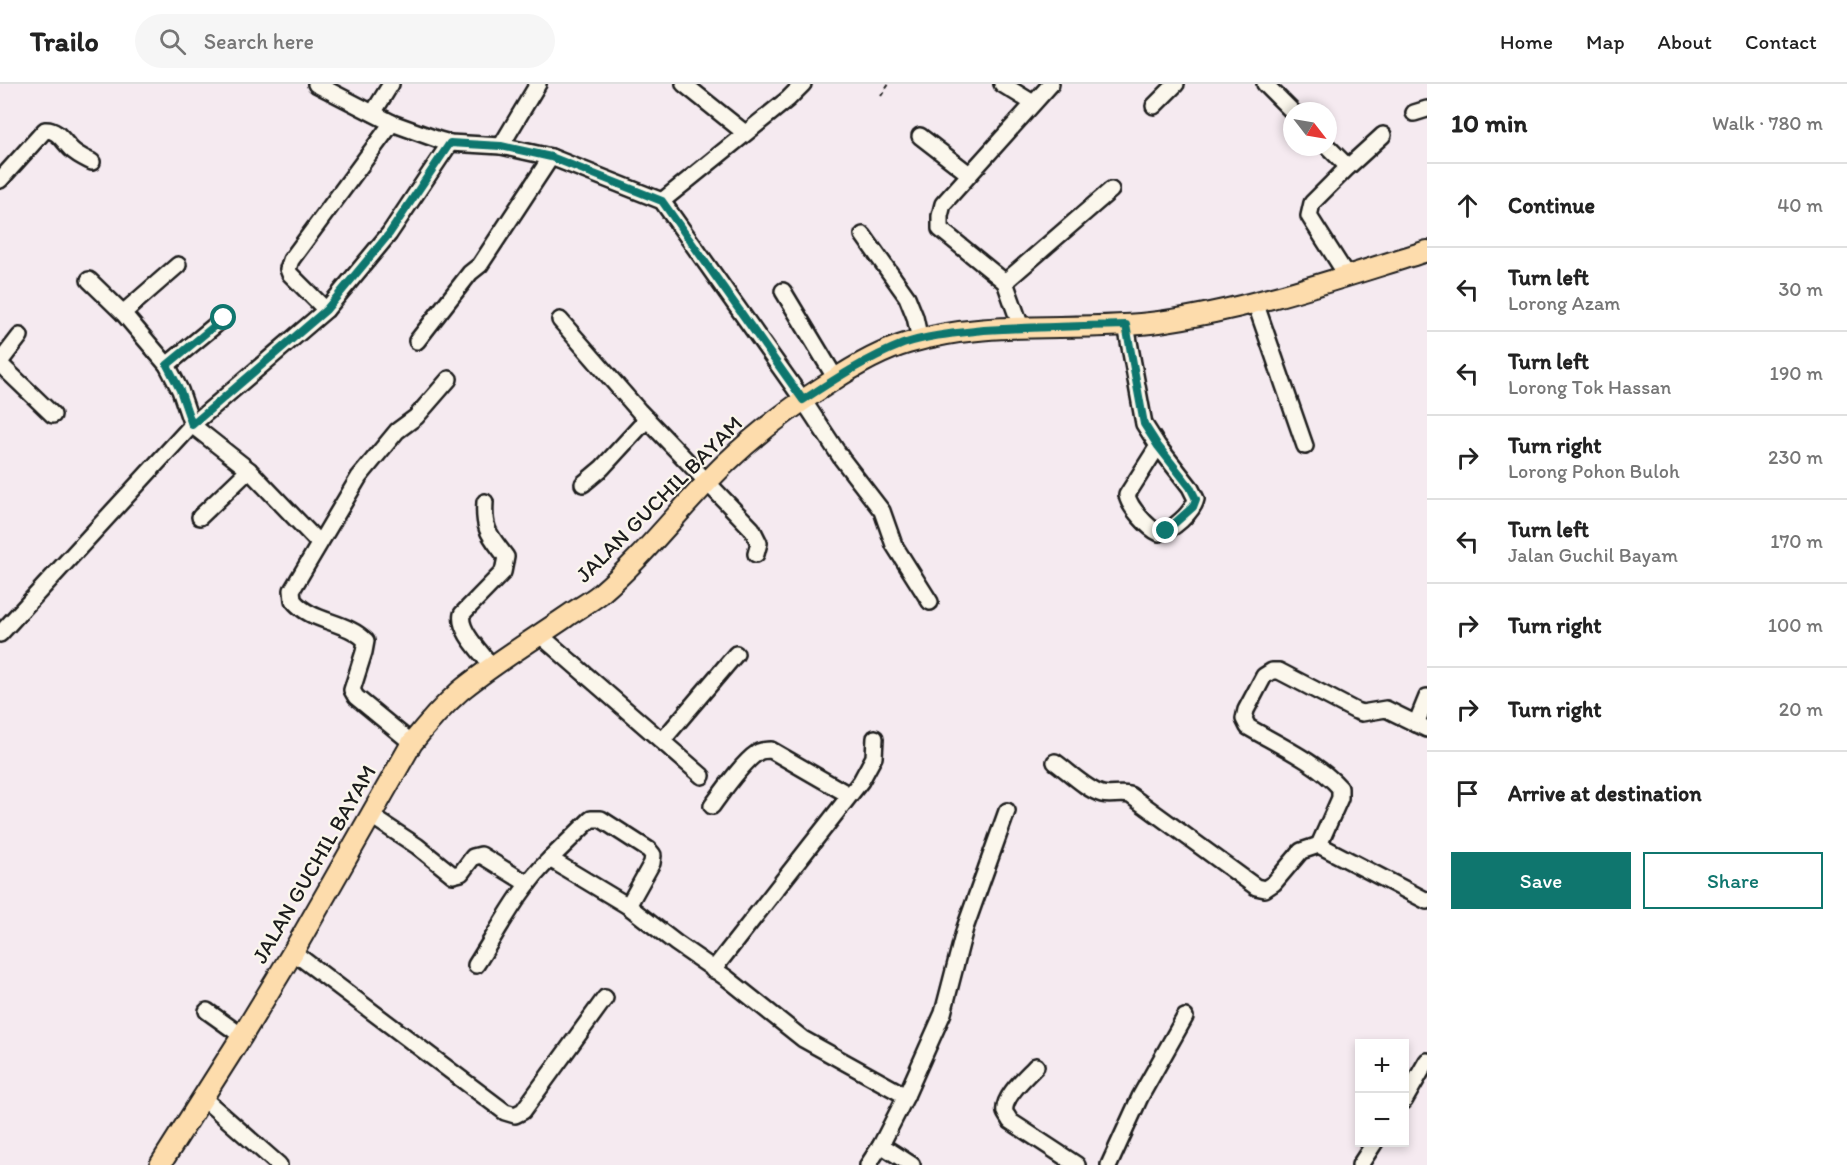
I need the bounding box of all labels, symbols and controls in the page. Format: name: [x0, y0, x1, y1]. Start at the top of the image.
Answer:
search box: [135, 14, 555, 68]
text: Trailo: [30, 24, 99, 58]
icon: search: [156, 25, 189, 58]
text: Search here: [204, 28, 314, 55]
text: Home: [1500, 29, 1553, 54]
text: Map: [1586, 29, 1625, 54]
text: About: [1658, 29, 1712, 54]
text: Contact: [1745, 29, 1817, 54]
north arrow: [1283, 102, 1337, 156]
text: 10 min: [1451, 107, 1527, 139]
text: Walk · 780 m: [1712, 111, 1823, 135]
icon: ahead: [1451, 189, 1484, 222]
text: Continue: [1508, 192, 1595, 219]
text: 40 m: [1777, 193, 1823, 217]
text: Turn left: [1508, 264, 1589, 291]
icon: left: [1451, 273, 1484, 306]
text: 30 m: [1778, 277, 1823, 301]
text: Lorong Azam: [1508, 291, 1620, 315]
route start: [210, 304, 236, 330]
text: Turn left: [1508, 348, 1589, 375]
icon: left: [1451, 357, 1484, 390]
text: 190 m: [1770, 361, 1823, 385]
text: Lorong Tok Hassan: [1508, 375, 1671, 399]
street label: JALAN GUCHIL BAYAM: [570, 410, 748, 588]
text: Turn right: [1508, 432, 1602, 459]
icon: right: [1451, 441, 1484, 474]
text: 230 m: [1768, 445, 1823, 469]
text: Lorong Pohon Buloh: [1508, 459, 1680, 483]
text: Turn left: [1508, 516, 1589, 543]
route end: [1152, 517, 1178, 543]
icon: left: [1451, 525, 1484, 558]
text: 170 m: [1770, 529, 1823, 553]
text: Jalan Guchil Bayam: [1508, 543, 1678, 567]
icon: right: [1451, 609, 1484, 642]
text: Turn right: [1508, 612, 1602, 639]
text: 100 m: [1768, 613, 1823, 637]
icon: right: [1451, 693, 1484, 726]
text: Turn right: [1508, 696, 1602, 723]
text: 20 m: [1779, 697, 1823, 721]
street label: JALAN GUCHIL BAYAM: [246, 760, 382, 968]
icon: arrive: [1451, 777, 1484, 810]
text: Arrive at destination: [1508, 780, 1702, 807]
button: Save: [1451, 852, 1631, 909]
button: Share: [1643, 852, 1823, 909]
map controls: [1355, 1039, 1409, 1147]
button: +: [1355, 1039, 1409, 1093]
button: −: [1355, 1093, 1409, 1147]

